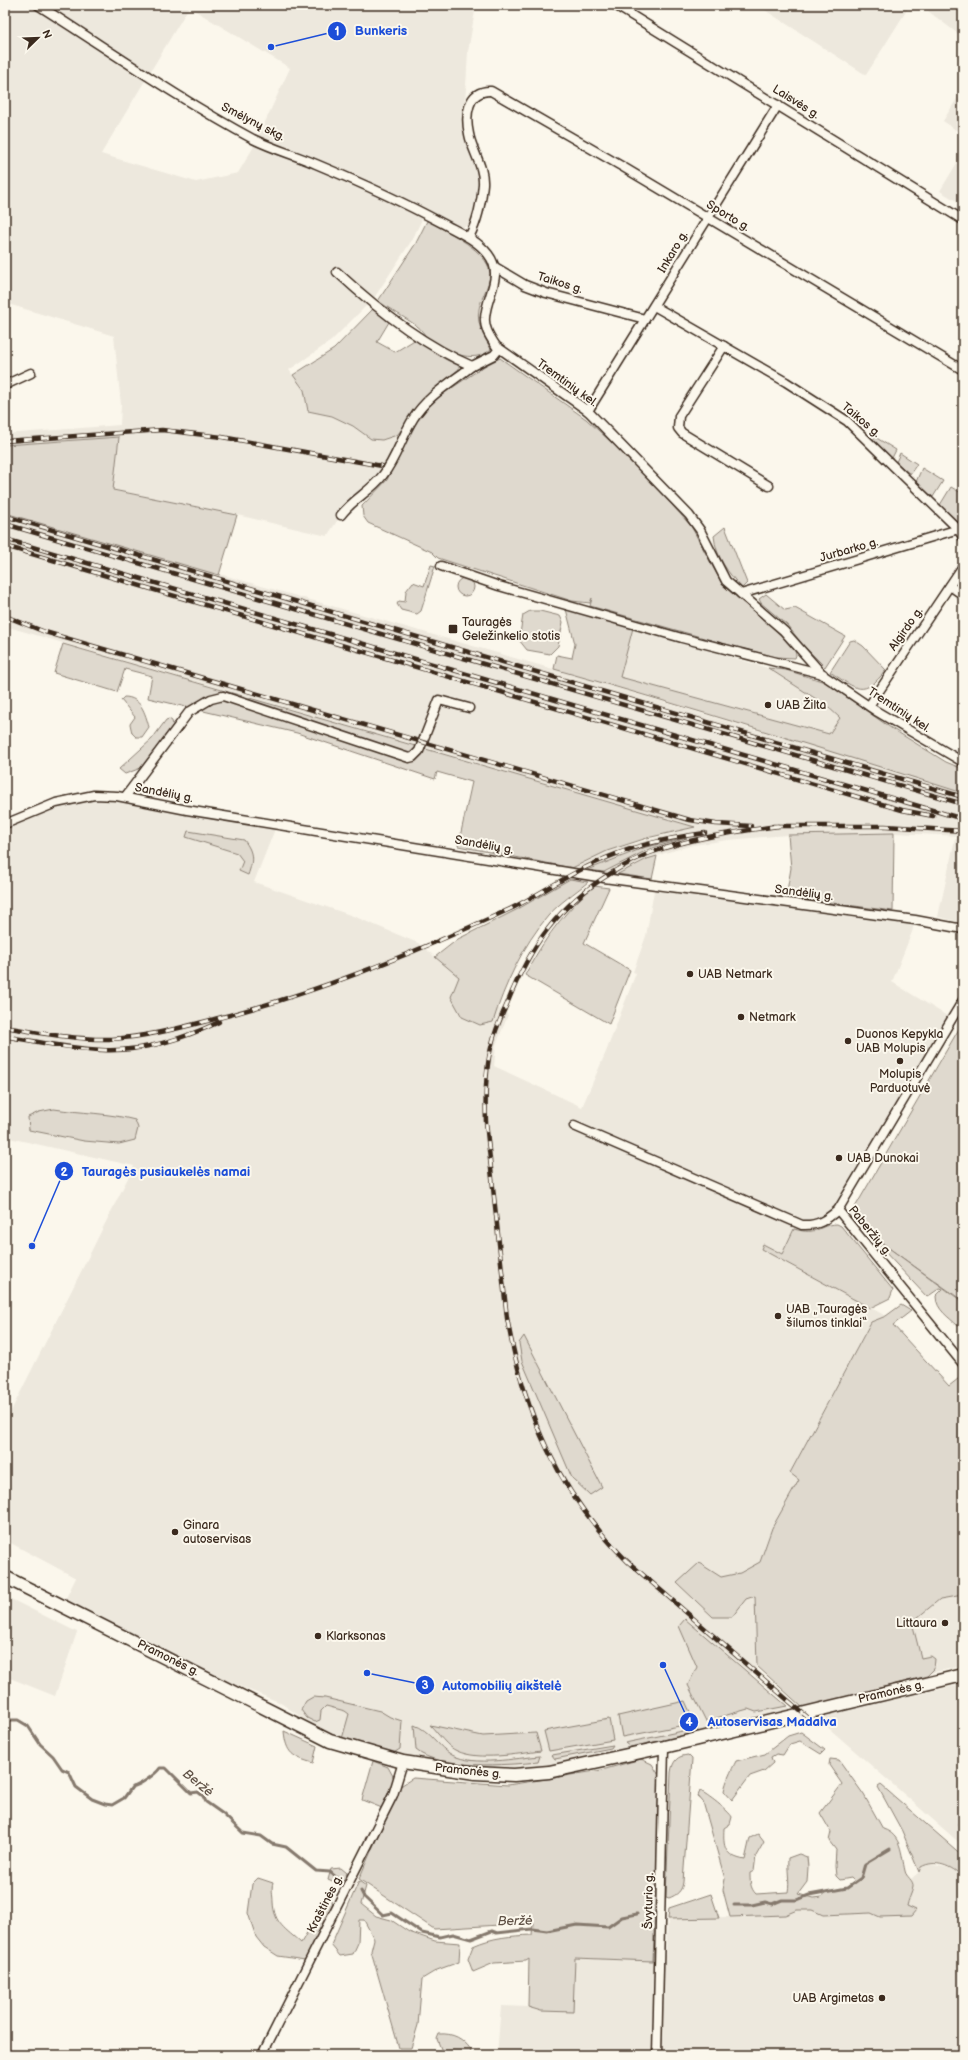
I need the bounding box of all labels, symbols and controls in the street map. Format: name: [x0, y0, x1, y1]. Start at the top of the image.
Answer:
north arrow: [18, 18, 58, 58]
callout: Bunkeris: [327, 18, 416, 43]
text: Bunkeris: [355, 23, 407, 39]
text: 1: [334, 24, 340, 39]
text: N: [39, 28, 54, 41]
street label: Laisvės g.: [770, 82, 822, 122]
street label: Smėlynų skg.: [219, 100, 287, 144]
street label: Sporto g.: [703, 197, 753, 235]
street label: Inkaro g.: [655, 228, 691, 276]
street label: Taikos g.: [536, 269, 584, 297]
street label: Tremtinių kel.: [534, 356, 600, 410]
street label: Taikos g.: [838, 399, 884, 441]
street label: Jurbarko g.: [818, 535, 880, 565]
street label: Algirdo g.: [886, 604, 926, 654]
place label: Tauragės Geležinkelio stotis: [462, 615, 560, 644]
marker: Tauragės Geležinkelio stotis: [447, 623, 459, 635]
street label: Tremtinių kel.: [865, 684, 933, 736]
place label: UAB Žilta: [776, 697, 826, 713]
marker: UAB Žilta: [763, 700, 773, 710]
street label: Sandėlių g.: [134, 780, 194, 806]
street label: Sandėlių g.: [454, 832, 514, 858]
street label: Sandėlių g.: [774, 882, 834, 904]
place label: UAB Netmark: [698, 967, 772, 982]
marker: UAB Netmark: [685, 969, 695, 979]
place label: Netmark: [749, 1010, 796, 1025]
marker: Netmark: [736, 1012, 746, 1022]
place label: Duonos Kepykla UAB Molupis: [856, 1027, 943, 1056]
marker: Duonos Kepykla UAB Molupis: [843, 1036, 853, 1046]
marker: Molupis Parduotuvė: [895, 1056, 905, 1066]
place label: Molupis Parduotuvė: [870, 1067, 931, 1096]
place label: UAB Dunokai: [847, 1151, 919, 1166]
marker: UAB Dunokai: [834, 1153, 844, 1163]
callout: Tauragės pusiaukelės namai: [54, 1159, 258, 1184]
text: Tauragės pusiaukelės namai: [82, 1164, 250, 1180]
text: 2: [60, 1165, 68, 1180]
street label: Paberžių g.: [845, 1203, 895, 1259]
place label: UAB „Tauragės šilumos tinklai“: [786, 1302, 867, 1331]
marker: UAB „Tauragės šilumos tinklai“: [773, 1311, 783, 1321]
place label: Ginara autoservisas: [183, 1518, 251, 1547]
marker: Ginara autoservisas: [170, 1527, 180, 1537]
place label: Littaura: [896, 1616, 937, 1631]
marker: Littaura: [940, 1618, 950, 1628]
place label: Klarksonas: [326, 1629, 386, 1644]
marker: Klarksonas: [313, 1631, 323, 1641]
street label: Pramonės g.: [135, 1637, 201, 1679]
callout: Automobilių aikštelė: [415, 1673, 570, 1698]
street label: Pramonės g.: [857, 1677, 925, 1707]
text: 3: [421, 1678, 429, 1693]
text: Automobilių aikštelė: [441, 1678, 562, 1694]
callout: Autoservisas Madalva: [679, 1709, 844, 1734]
text: Autoservisas Madalva: [706, 1714, 837, 1730]
text: 4: [685, 1715, 693, 1730]
street label: Pramonės g.: [434, 1760, 502, 1782]
water label: Beržė: [180, 1766, 217, 1801]
street label: Kraštinės g.: [304, 1872, 346, 1936]
street label: Švyturio g.: [640, 1873, 657, 1929]
water label: Beržė: [497, 1913, 533, 1929]
place label: UAB Argimetas: [792, 1991, 874, 2006]
marker: UAB Argimetas: [877, 1993, 887, 2003]

